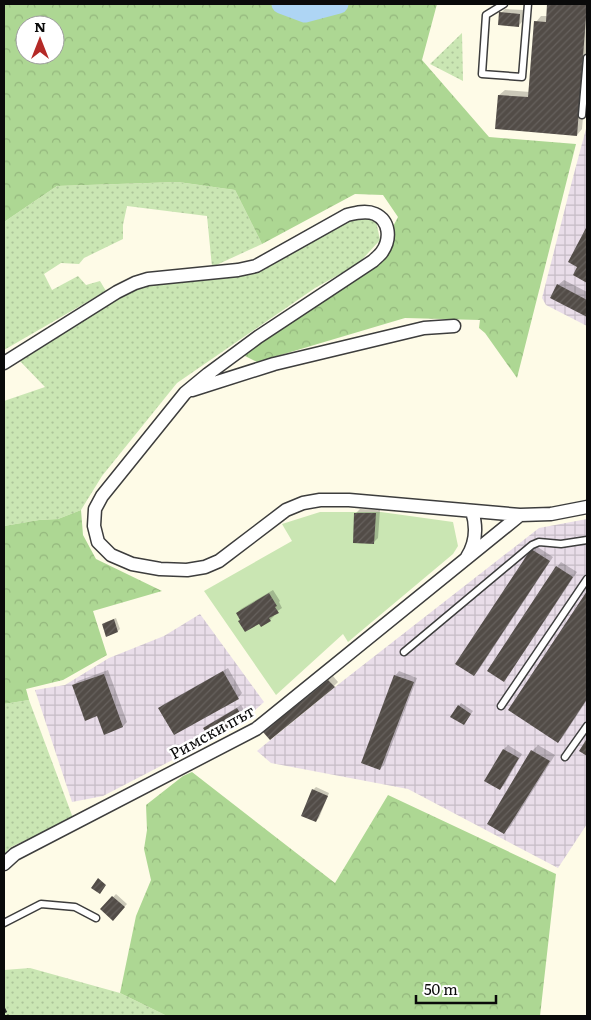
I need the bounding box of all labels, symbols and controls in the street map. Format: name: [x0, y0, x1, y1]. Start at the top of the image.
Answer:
north arrow: [15, 15, 65, 65]
text: N: [34, 16, 46, 36]
street label: Римски път: [165, 698, 258, 764]
scale bar: [416, 972, 496, 1004]
text: 50 m: [424, 977, 458, 1000]

